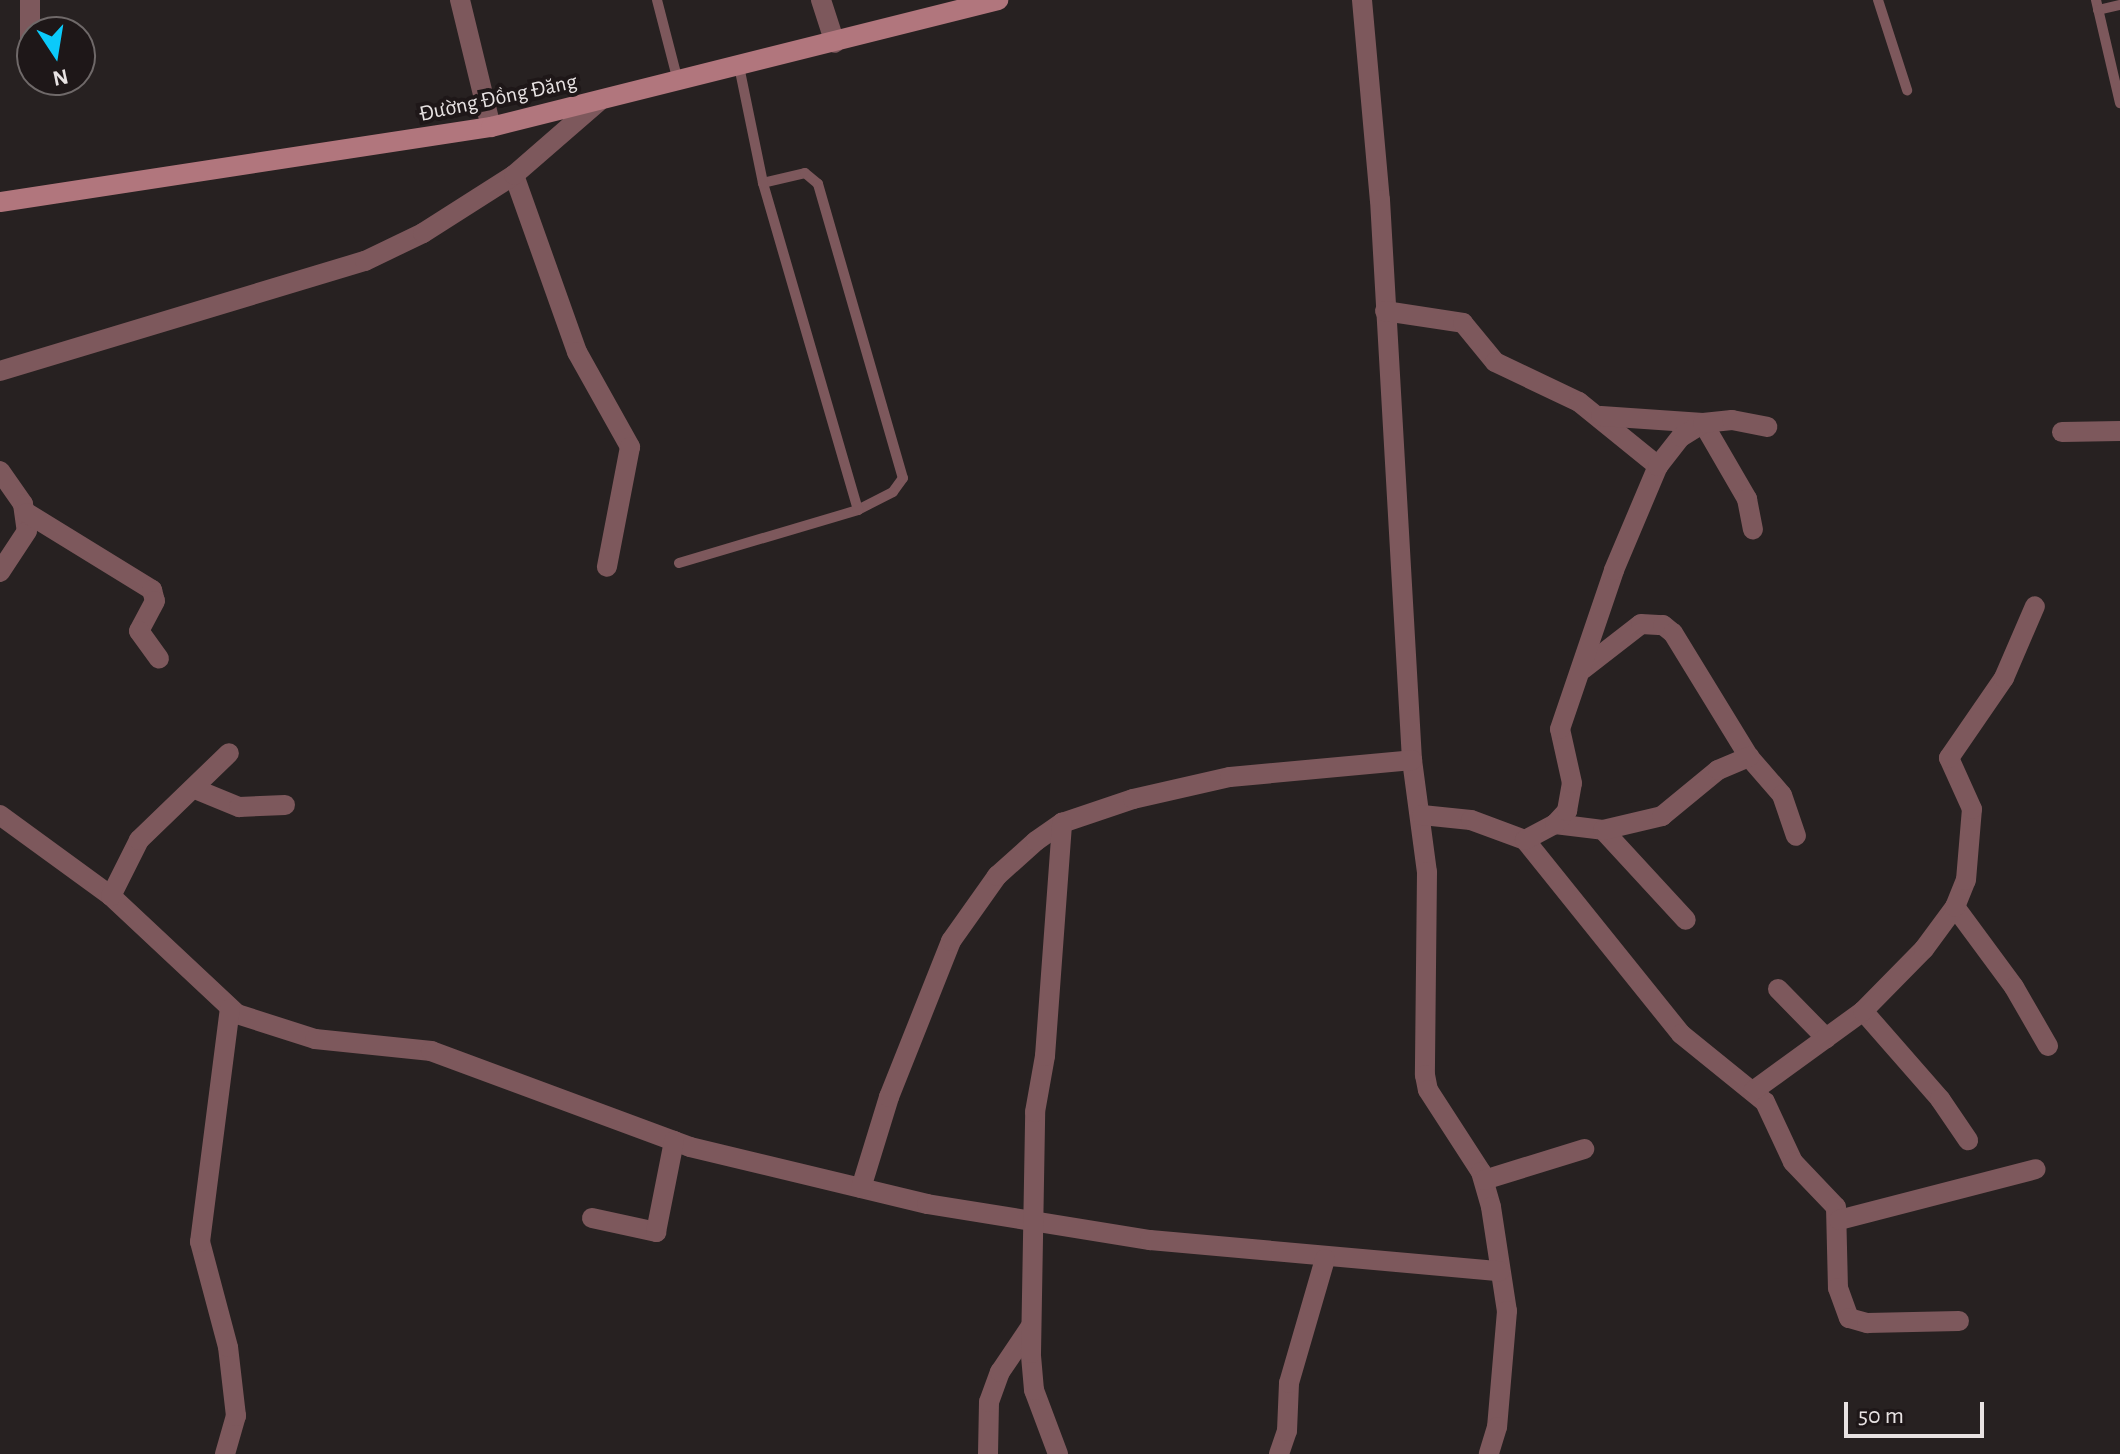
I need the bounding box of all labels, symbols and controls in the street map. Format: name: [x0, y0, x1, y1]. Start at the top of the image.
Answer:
north arrow: [16, 16, 96, 96]
text: N: [51, 65, 70, 90]
street label: Đường Đồng Đăng: [417, 68, 579, 128]
scale bar: [1848, 1386, 1988, 1436]
text: 50 m: [1858, 1404, 1904, 1428]

